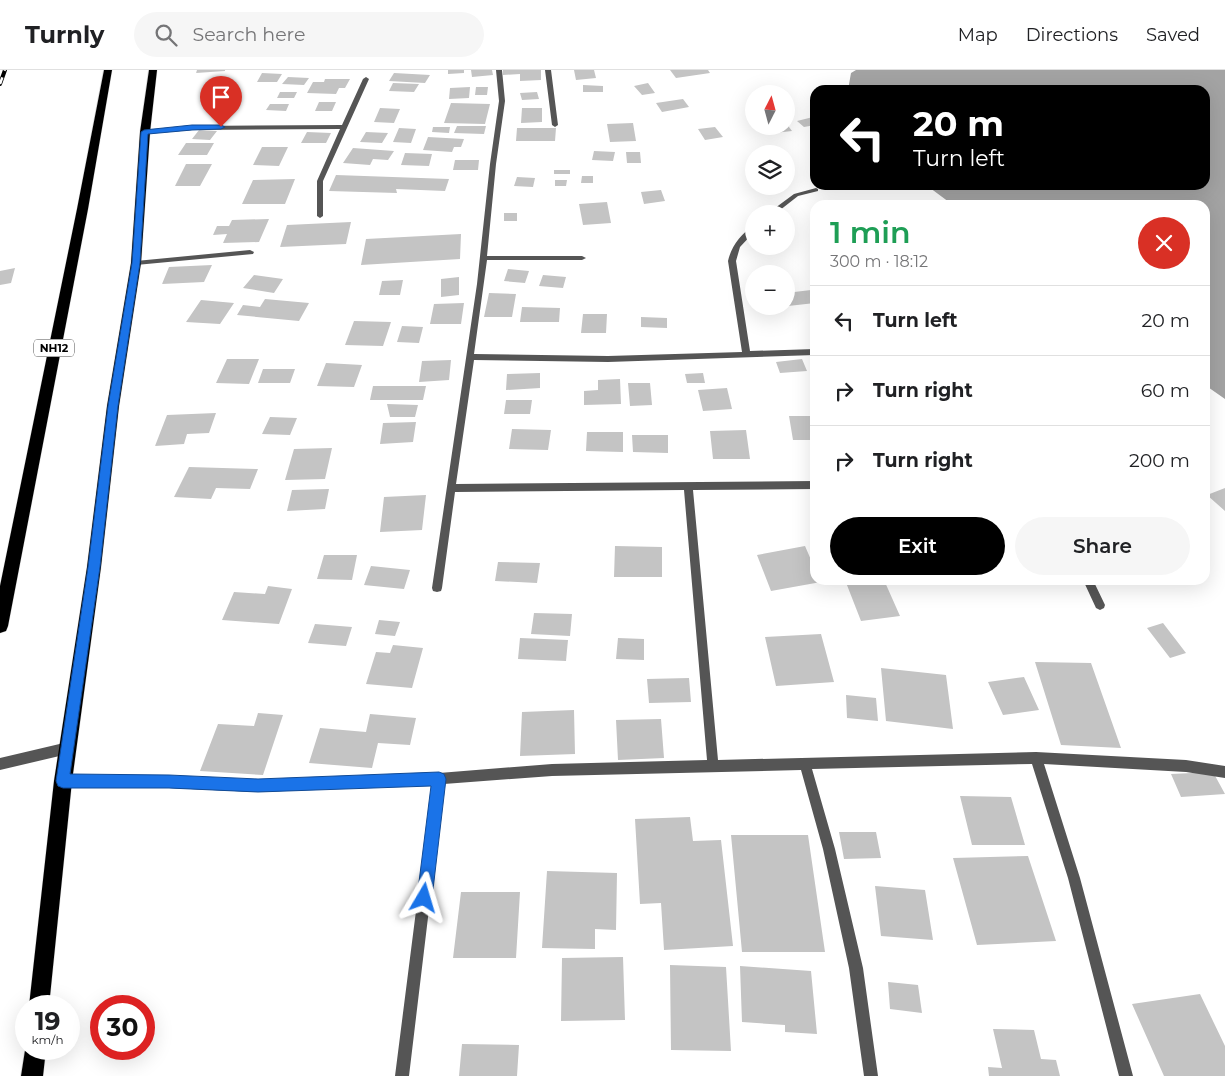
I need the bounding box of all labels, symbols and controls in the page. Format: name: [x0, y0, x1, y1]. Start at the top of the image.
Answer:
search box: [134, 12, 484, 57]
text: Turnly: [25, 20, 104, 49]
icon: search: [152, 21, 180, 49]
text: Search here: [192, 23, 305, 46]
text: Map: [958, 24, 998, 46]
text: Directions: [1026, 24, 1118, 46]
text: Saved: [1146, 24, 1200, 46]
pin: [200, 76, 242, 127]
icon: arrive: [207, 83, 235, 111]
north arrow: [745, 85, 795, 135]
map controls: [745, 85, 795, 315]
text: 20 m: [913, 102, 1004, 145]
icon: left: [830, 105, 895, 170]
button: layers: [745, 145, 795, 195]
text: Turn left: [913, 145, 1005, 172]
button: +: [745, 205, 795, 255]
text: 1 min: [830, 214, 911, 251]
button: close: [1138, 217, 1190, 269]
text: 300 m · 18:12: [830, 252, 928, 271]
button: −: [745, 265, 795, 315]
icon: left: [830, 307, 858, 335]
text: Turn left: [873, 309, 958, 332]
text: 20 m: [1142, 309, 1190, 332]
road number: NH12: [34, 340, 74, 356]
icon: right: [830, 377, 858, 405]
text: Turn right: [873, 379, 973, 402]
text: 60 m: [1141, 379, 1190, 402]
icon: right: [830, 447, 858, 475]
text: Turn right: [873, 449, 973, 472]
text: 200 m: [1129, 449, 1190, 472]
button: Exit: [830, 517, 1005, 575]
button: Share: [1015, 517, 1190, 575]
position arrow: [397, 871, 449, 923]
speed limit sign: 30: [90, 995, 155, 1060]
text: 19: [35, 1006, 60, 1036]
text: km/h: [31, 1032, 64, 1047]

